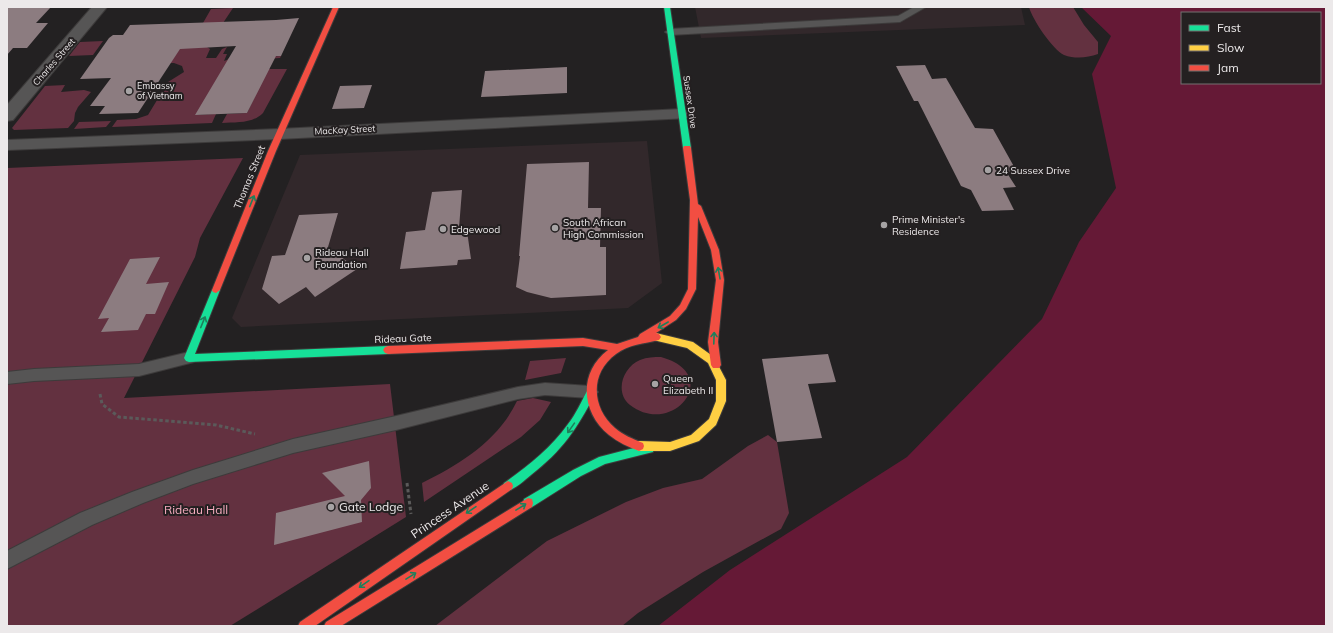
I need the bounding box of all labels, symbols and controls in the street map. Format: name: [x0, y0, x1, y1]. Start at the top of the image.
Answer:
legend: [1181, 12, 1321, 84]
text: Fast: [1217, 20, 1241, 35]
street label: Charles Street: [30, 36, 77, 87]
text: Slow: [1217, 40, 1245, 55]
text: Jam: [1217, 60, 1239, 75]
street label: Sussex Drive: [681, 75, 700, 129]
place label: Embassy of Vietnam: [137, 80, 183, 101]
marker: Embassy of Vietnam: [124, 86, 134, 96]
street label: MacKay Street: [314, 122, 376, 138]
street label: Thomas Street: [231, 143, 268, 211]
place label: 24 Sussex Drive: [996, 164, 1070, 177]
marker: 24 Sussex Drive: [983, 165, 993, 175]
one-way arrow: [248, 196, 256, 208]
place label: Prime Minister's Residence: [892, 213, 965, 238]
place label: South African High Commission: [563, 216, 644, 241]
marker: Prime Minister's Residence: [879, 220, 889, 230]
place label: Edgewood: [451, 223, 500, 236]
marker: South African High Commission: [550, 223, 560, 233]
marker: Edgewood: [438, 224, 448, 234]
place label: Rideau Hall Foundation: [315, 246, 369, 271]
marker: Rideau Hall Foundation: [302, 253, 312, 263]
one-way arrow: [715, 267, 723, 280]
one-way arrow: [200, 316, 208, 328]
one-way arrow: [657, 322, 669, 330]
street label: Rideau Gate: [374, 331, 432, 346]
one-way arrow: [710, 332, 718, 345]
place label: Queen Elizabeth II: [663, 372, 713, 397]
marker: Queen Elizabeth II: [650, 379, 660, 389]
one-way arrow: [567, 422, 575, 433]
street label: Princess Avenue: [408, 478, 492, 541]
place label: Gate Lodge: [339, 499, 403, 514]
park label: Rideau Hall: [164, 502, 228, 517]
marker: Gate Lodge: [326, 502, 336, 512]
one-way arrow: [515, 503, 527, 511]
one-way arrow: [466, 506, 477, 514]
one-way arrow: [405, 572, 416, 580]
one-way arrow: [359, 580, 370, 588]

